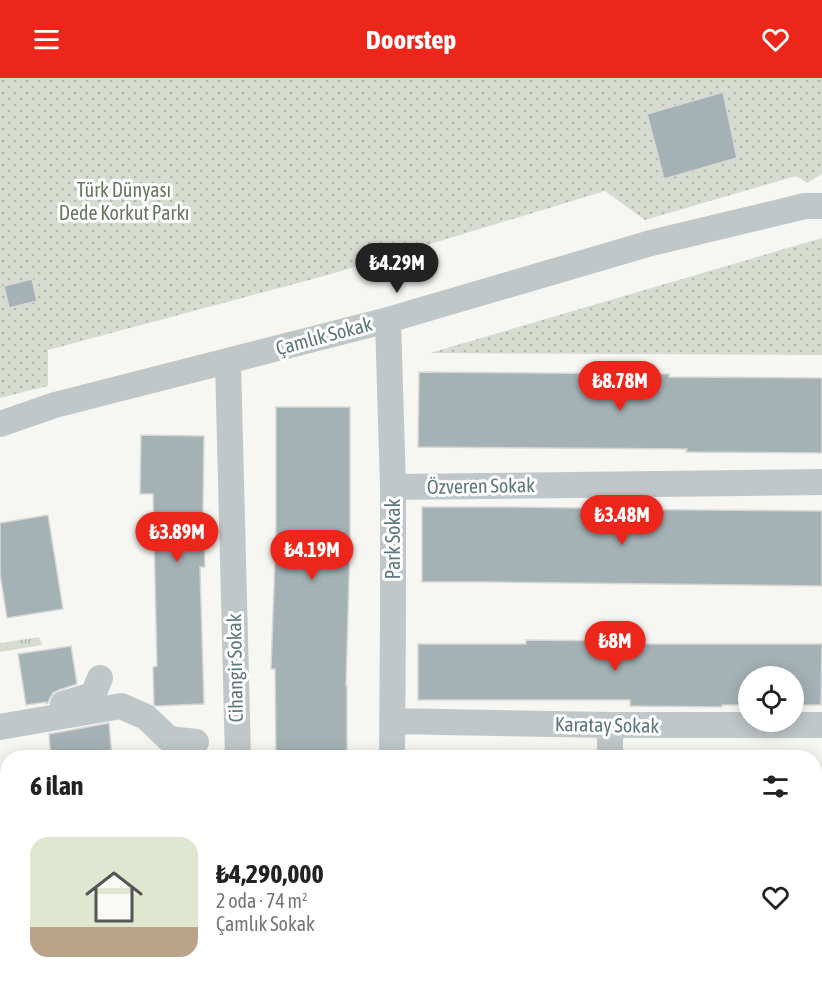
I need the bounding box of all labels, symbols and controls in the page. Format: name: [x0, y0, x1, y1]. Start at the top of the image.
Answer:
icon: menu: [30, 23, 63, 56]
icon: heart: [759, 23, 792, 56]
text: Doorstep: [366, 24, 456, 55]
park label: Türk Dünyası Dede Korkut Parkı: [59, 178, 189, 224]
pin: ₺4.29M: [348, 243, 446, 294]
text: ₺4.29M: [369, 251, 425, 274]
street label: Çamlık Sokak: [273, 312, 375, 359]
pin: ₺8.78M: [571, 361, 669, 412]
text: ₺8.78M: [592, 369, 648, 392]
street label: Özveren Sokak: [427, 473, 535, 498]
pin: ₺3.48M: [573, 495, 671, 546]
street label: Park Sokak: [381, 498, 404, 579]
text: ₺3.48M: [594, 503, 650, 526]
pin: ₺3.89M: [128, 512, 226, 563]
text: ₺3.89M: [149, 520, 205, 543]
pin: ₺4.19M: [263, 530, 361, 581]
text: ₺4.19M: [284, 538, 340, 561]
street label: Cihangir Sokak: [222, 613, 247, 723]
pin: ₺8M: [586, 621, 644, 672]
text: ₺8M: [599, 629, 631, 652]
map controls: [738, 666, 804, 732]
button: locate: [738, 666, 804, 732]
street label: Karatay Sokak: [555, 712, 660, 737]
icon: filters: [759, 770, 792, 803]
text: 6 ilan: [30, 771, 83, 801]
text: ₺4,290,000: [216, 859, 324, 889]
icon: home: [78, 861, 150, 933]
icon: heart: [759, 881, 792, 914]
text: 2 oda · 74 m²: [216, 889, 308, 912]
text: Çamlık Sokak: [216, 912, 315, 935]

